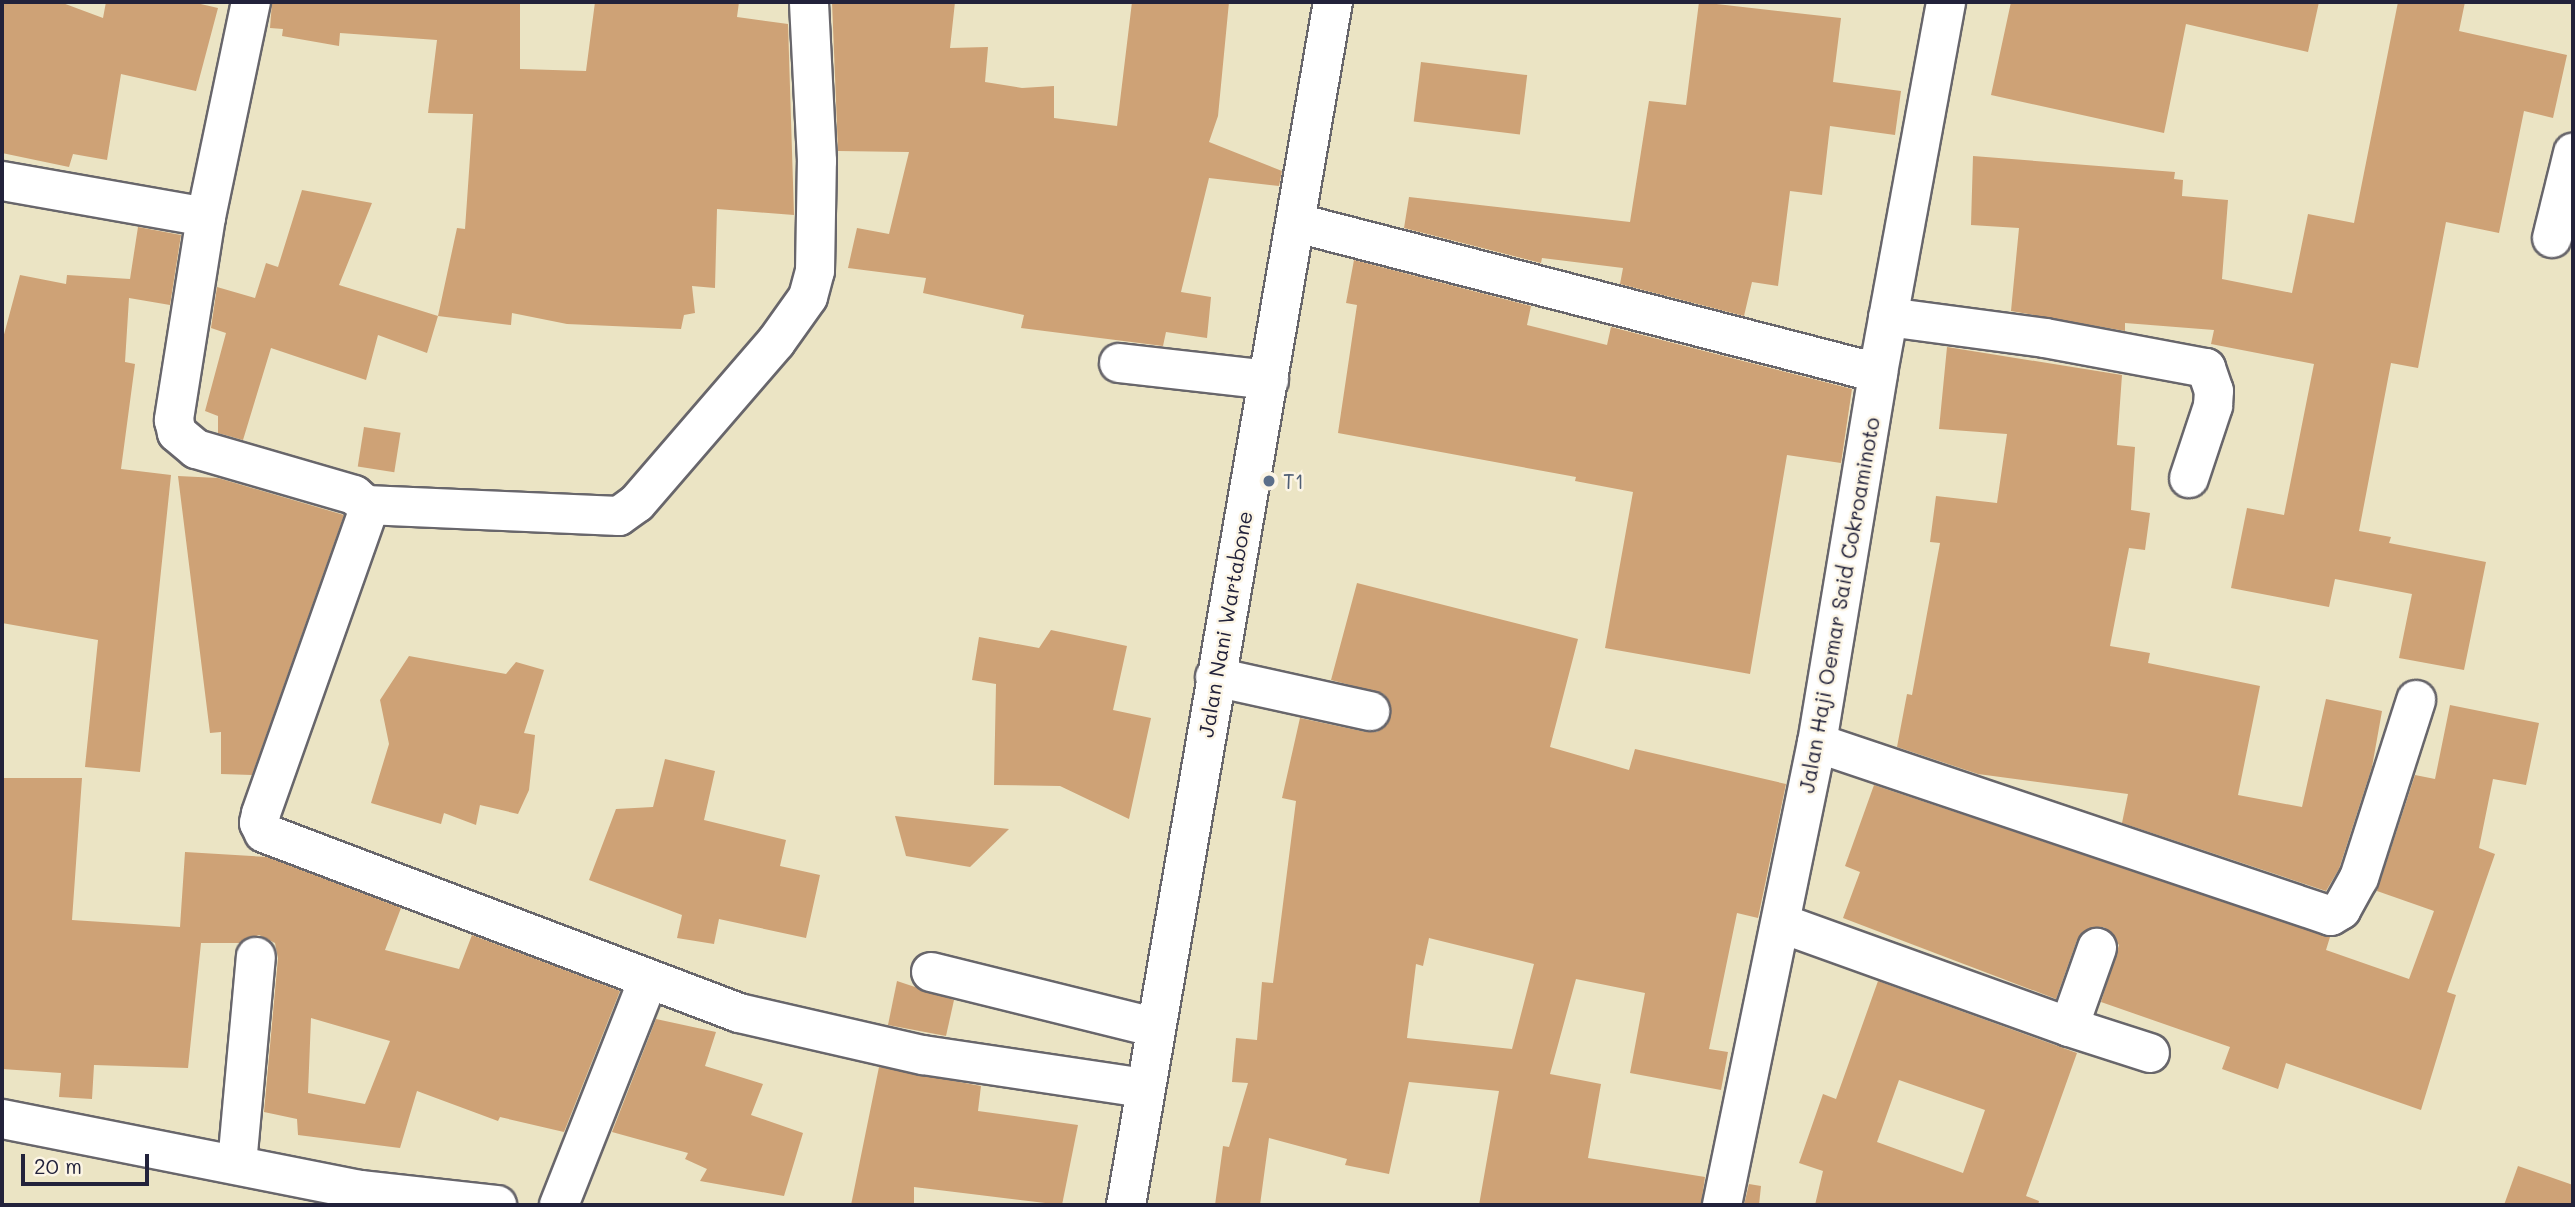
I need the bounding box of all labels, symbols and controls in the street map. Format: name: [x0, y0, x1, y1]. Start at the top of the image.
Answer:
street label: Jalan Haji Oemar Said Cokroaminoto: [1793, 415, 1885, 795]
place label: T1: [1283, 468, 1304, 494]
marker: T1: [1261, 473, 1277, 489]
street label: Jalan Nani Wartabone: [1193, 509, 1257, 739]
scale bar: [24, 1140, 152, 1184]
text: 20 m: [34, 1152, 82, 1179]

